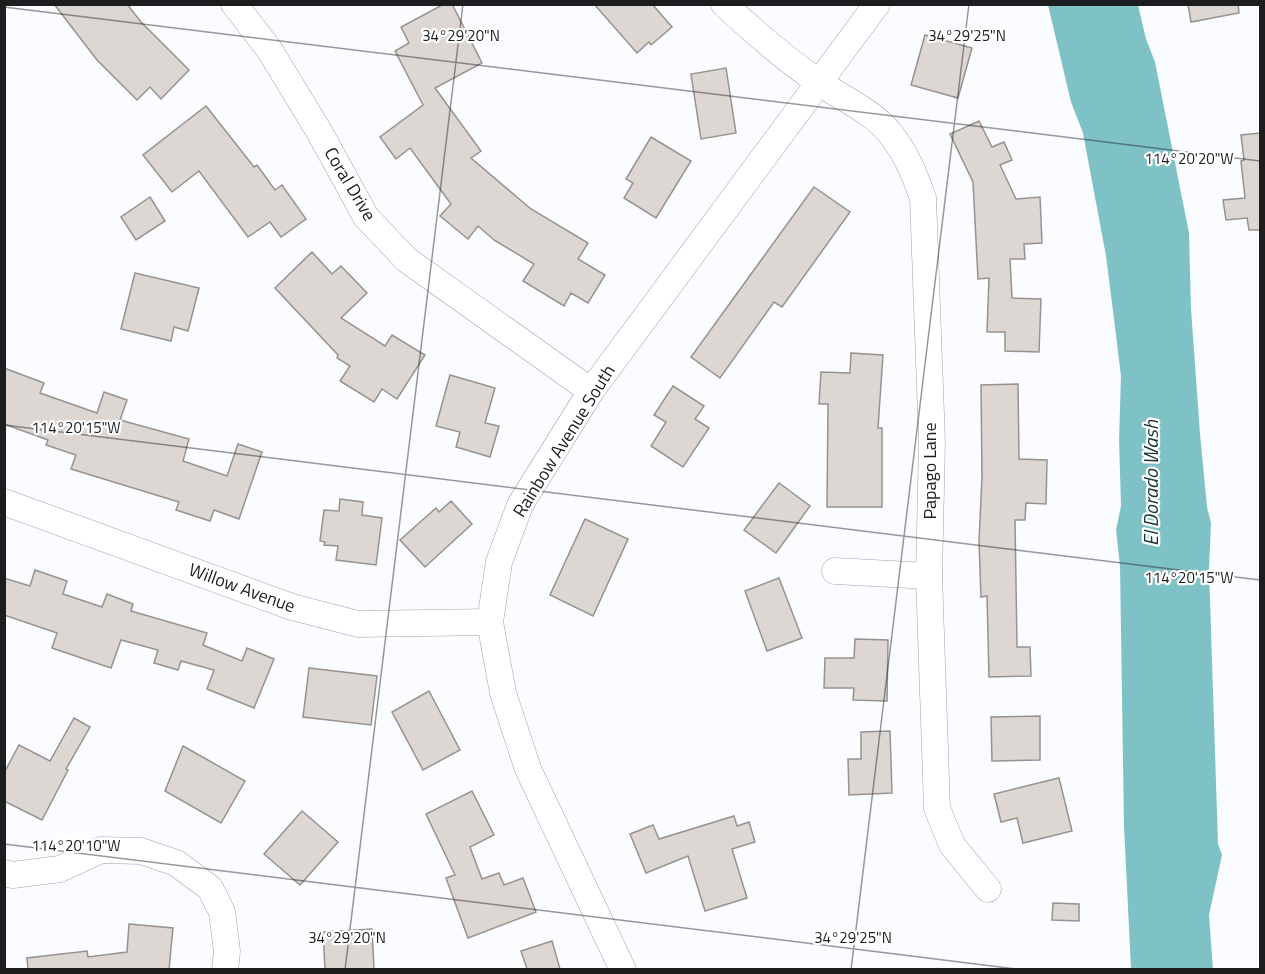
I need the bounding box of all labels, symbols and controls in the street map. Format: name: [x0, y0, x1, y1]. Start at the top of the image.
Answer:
text: 34°29'20"N: [422, 24, 500, 47]
text: 34°29'25"N: [928, 24, 1006, 47]
street label: Coral Drive: [318, 142, 383, 226]
text: 114°20'20"W: [1144, 147, 1234, 170]
street label: Rainbow Avenue South: [506, 359, 621, 522]
text: 114°20'15"W: [31, 416, 121, 439]
water label: El Dorado Wash: [1135, 419, 1166, 546]
street label: Papago Lane: [916, 422, 943, 520]
street label: Willow Avenue: [185, 556, 299, 619]
text: 114°20'15"W: [1144, 566, 1234, 589]
text: 114°20'10"W: [31, 834, 121, 857]
text: 34°29'20"N: [308, 926, 386, 949]
text: 34°29'25"N: [814, 926, 892, 949]

